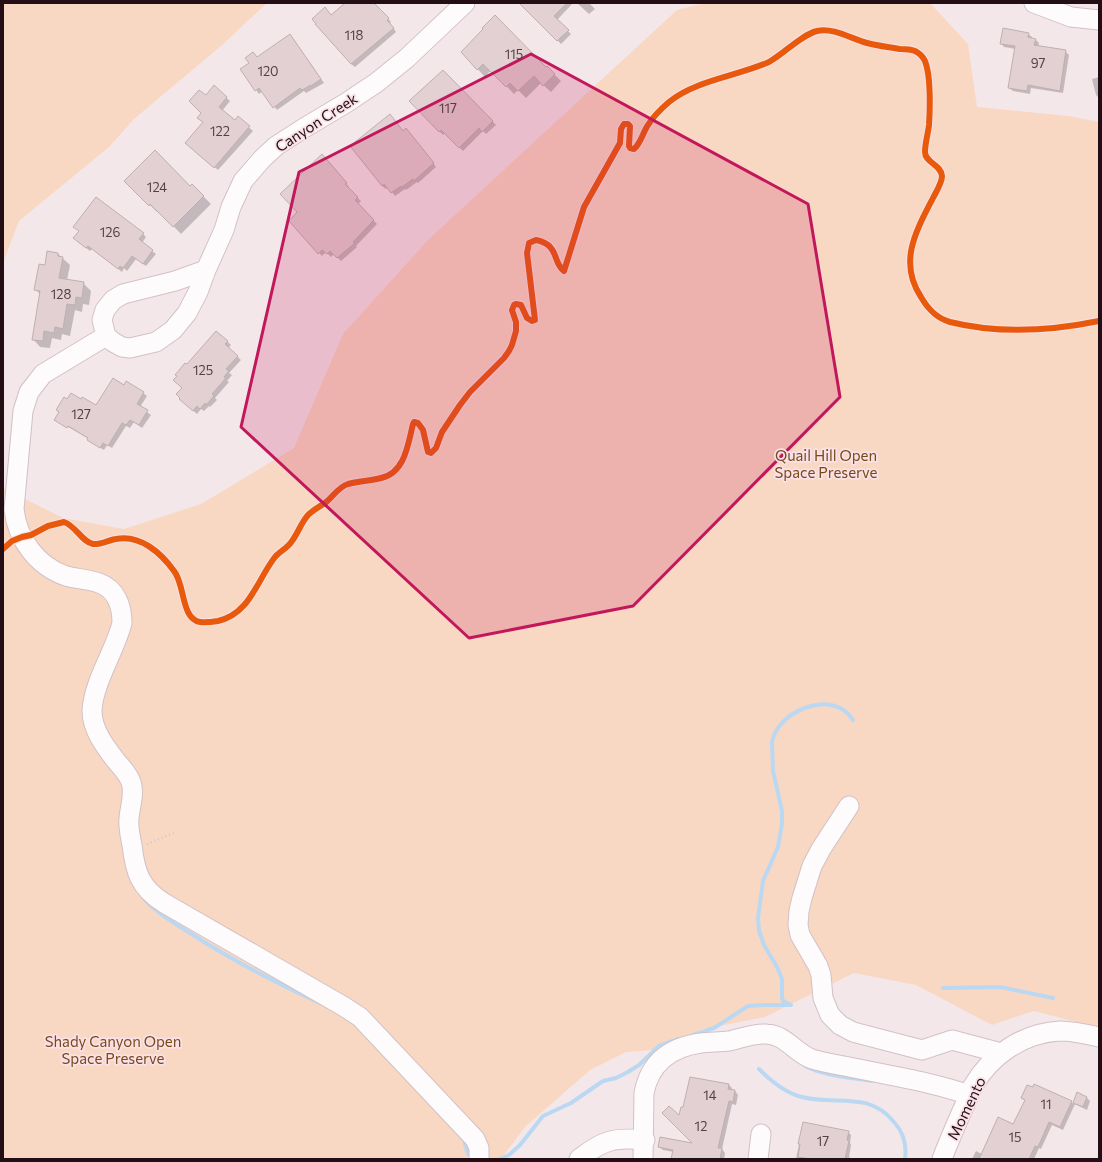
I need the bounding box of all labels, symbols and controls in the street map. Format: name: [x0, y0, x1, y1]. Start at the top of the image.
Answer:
house number: 118: [344, 27, 364, 43]
house number: 115: [505, 46, 523, 62]
house number: 97: [1031, 55, 1045, 71]
house number: 120: [257, 63, 279, 79]
street label: Canyon Creek: [271, 89, 361, 155]
house number: 117: [439, 100, 457, 116]
house number: 122: [210, 123, 230, 139]
house number: 124: [147, 179, 167, 195]
house number: 126: [100, 224, 120, 240]
house number: 128: [51, 286, 71, 302]
house number: 125: [193, 362, 213, 378]
house number: 127: [71, 406, 91, 422]
park label: Quail Hill Open Space Preserve: [775, 446, 878, 481]
park label: Shady Canyon Open Space Preserve: [45, 1032, 181, 1067]
street label: Momento: [943, 1074, 989, 1142]
house number: 14: [703, 1087, 717, 1103]
house number: 11: [1040, 1096, 1052, 1112]
house number: 12: [695, 1118, 707, 1134]
house number: 15: [1008, 1129, 1022, 1145]
house number: 17: [817, 1133, 829, 1149]

